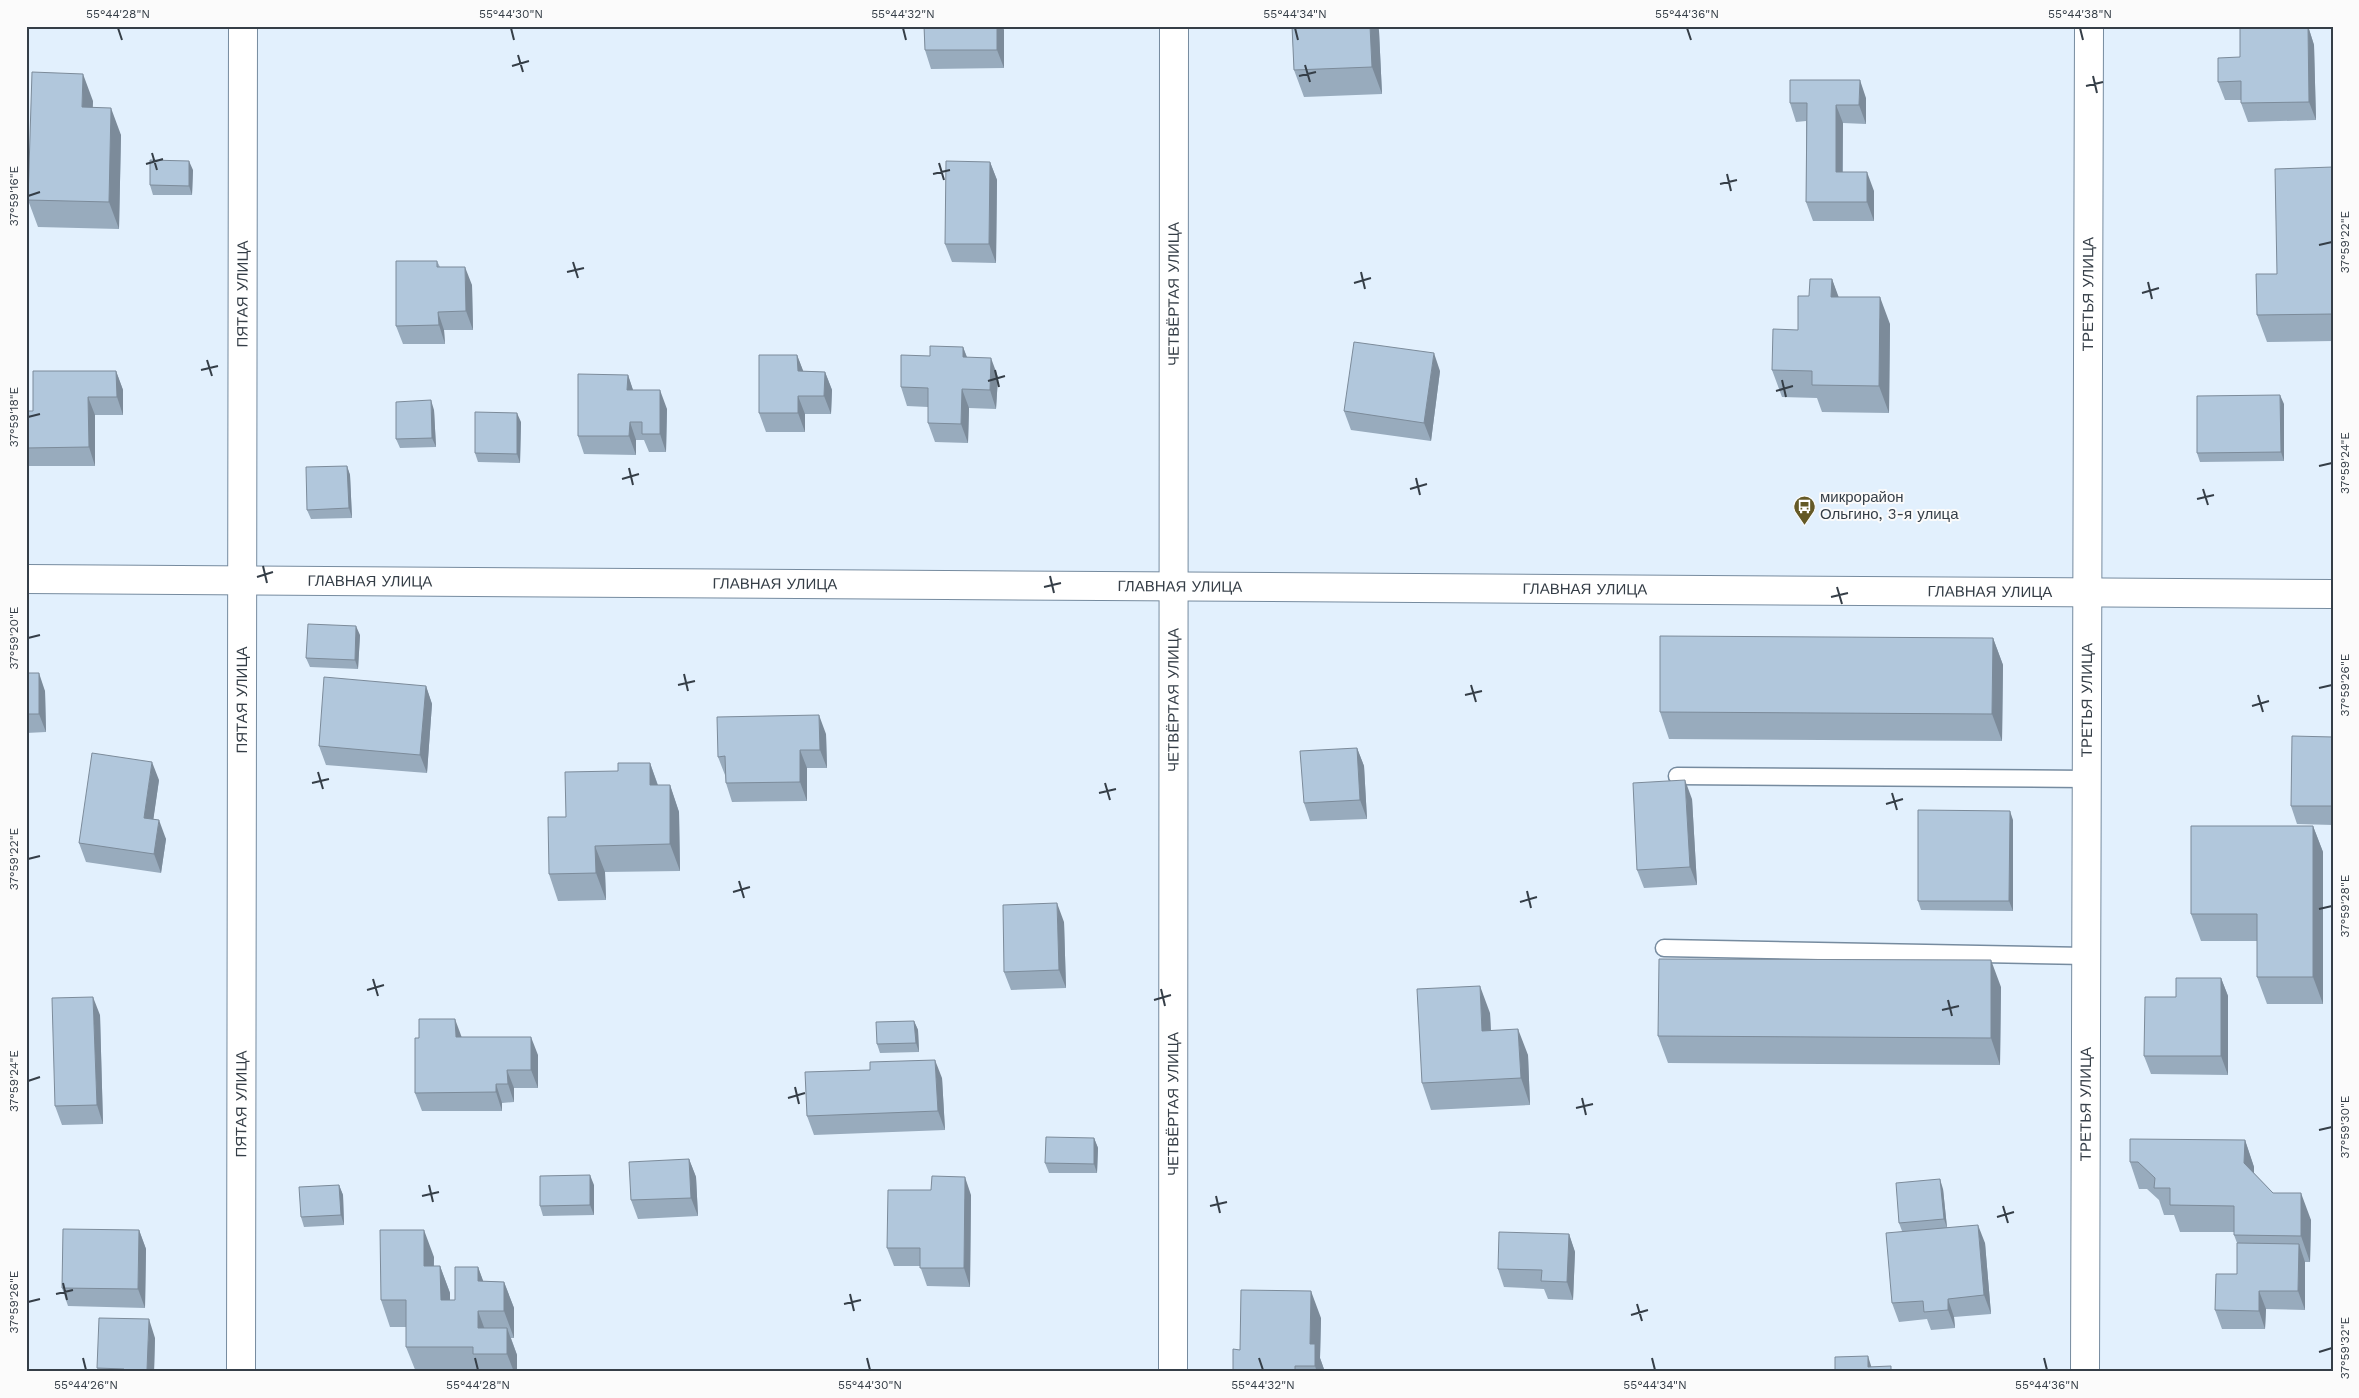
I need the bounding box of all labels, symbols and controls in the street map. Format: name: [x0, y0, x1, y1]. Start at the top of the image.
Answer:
text: 55°44'28"N: [86, 7, 150, 21]
text: 55°44'30"N: [479, 7, 543, 21]
text: 55°44'32"N: [871, 7, 935, 21]
text: 55°44'34"N: [1263, 7, 1327, 21]
text: 55°44'36"N: [1655, 7, 1719, 21]
text: 55°44'38"N: [2048, 7, 2112, 21]
text: 37°59'16"E: [7, 165, 21, 226]
text: 37°59'22"E: [2338, 210, 2352, 273]
street label: ЧЕТВЁРТАЯ УЛИЦА: [1165, 222, 1183, 366]
street label: ТРЕТЬЯ УЛИЦА: [2079, 237, 2097, 351]
street label: ПЯТАЯ УЛИЦА: [234, 240, 252, 348]
text: 37°59'18"E: [7, 386, 21, 447]
text: 37°59'24"E: [2338, 432, 2352, 494]
place label: микрорайон Ольгино, 3-я улица: [1820, 488, 1959, 523]
bus stop icon: микрорайон Ольгино, 3-я улица: [1792, 494, 1816, 525]
street label: ГЛАВНАЯ УЛИЦА: [308, 572, 432, 591]
street label: ГЛАВНАЯ УЛИЦА: [713, 574, 837, 593]
street label: ГЛАВНАЯ УЛИЦА: [1118, 577, 1242, 596]
street label: ГЛАВНАЯ УЛИЦА: [1523, 580, 1647, 599]
street label: ГЛАВНАЯ УЛИЦА: [1928, 582, 2052, 601]
text: 37°59'20"E: [7, 606, 21, 669]
street label: ЧЕТВЁРТАЯ УЛИЦА: [1164, 628, 1183, 772]
street label: ТРЕТЬЯ УЛИЦА: [2078, 643, 2096, 757]
street label: ПЯТАЯ УЛИЦА: [233, 646, 251, 754]
text: 37°59'26"E: [2338, 653, 2352, 716]
text: 37°59'22"E: [7, 827, 21, 890]
text: 37°59'28"E: [2338, 874, 2352, 937]
street label: ЧЕТВЁРТАЯ УЛИЦА: [1164, 1032, 1182, 1176]
street label: ТРЕТЬЯ УЛИЦА: [2077, 1047, 2095, 1161]
text: 37°59'24"E: [7, 1050, 21, 1112]
street label: ПЯТАЯ УЛИЦА: [232, 1050, 250, 1158]
text: 37°59'30"E: [2338, 1095, 2352, 1158]
text: 37°59'26"E: [7, 1270, 21, 1333]
text: 37°59'32"E: [2338, 1316, 2352, 1379]
text: 55°44'26"N: [54, 1378, 118, 1392]
text: 55°44'28"N: [446, 1378, 510, 1392]
text: 55°44'30"N: [838, 1378, 902, 1392]
text: 55°44'32"N: [1231, 1378, 1295, 1392]
text: 55°44'34"N: [1623, 1378, 1687, 1392]
text: 55°44'36"N: [2015, 1378, 2079, 1392]

